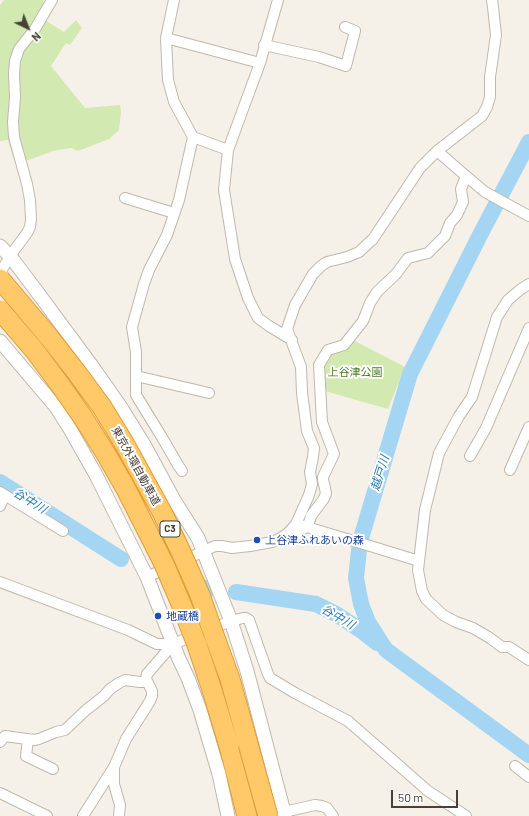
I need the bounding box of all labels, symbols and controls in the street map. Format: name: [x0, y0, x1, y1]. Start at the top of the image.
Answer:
north arrow: [8, 8, 48, 48]
text: N: [29, 30, 44, 44]
park label: 上谷津公園: [328, 365, 382, 379]
street label: 東京外環自動車道: [109, 424, 163, 508]
water label: 越戸川: [368, 454, 392, 492]
water label: 谷中川: [11, 485, 49, 517]
road number: C3: [160, 521, 180, 537]
place label: 上谷津ふれあいの森: [265, 533, 364, 547]
marker: 上谷津ふれあいの森: [252, 535, 262, 545]
water label: 谷中川: [319, 602, 357, 632]
place label: 地蔵橋: [166, 609, 199, 623]
marker: 地蔵橋: [153, 611, 163, 621]
scale bar: [393, 782, 460, 808]
text: 50 m: [398, 790, 423, 804]

